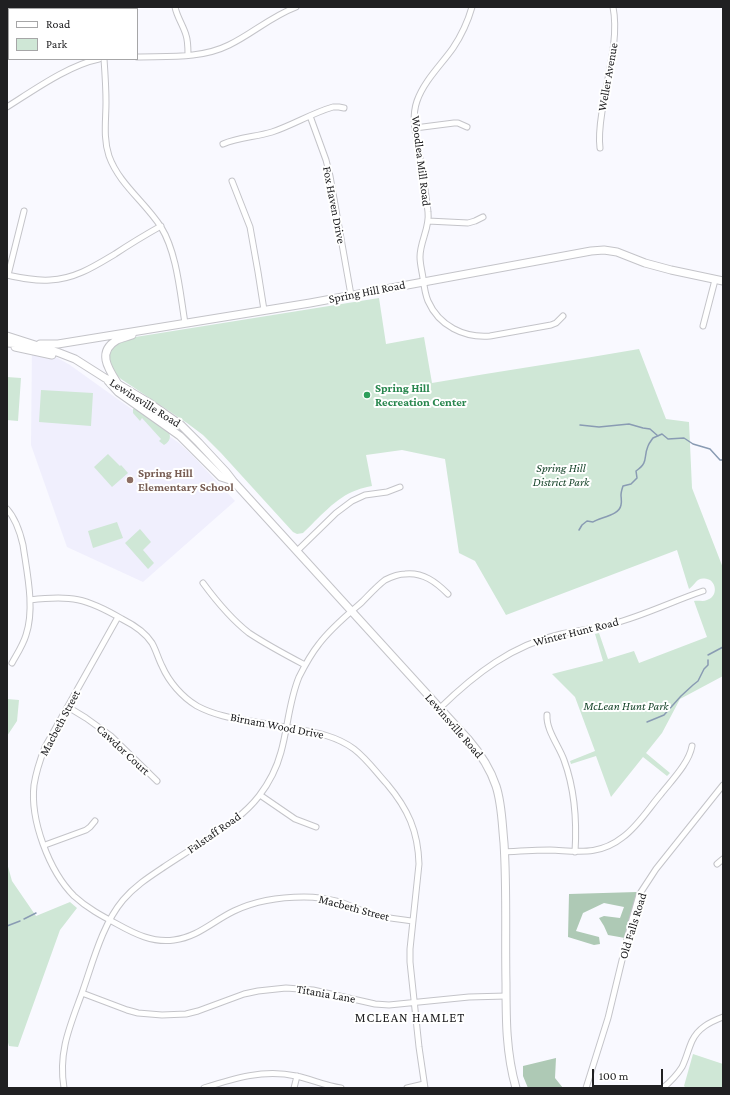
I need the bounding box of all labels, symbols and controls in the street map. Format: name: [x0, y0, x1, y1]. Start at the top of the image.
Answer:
legend: [8, 8, 138, 60]
text: Road: [46, 17, 70, 31]
text: Park: [46, 37, 67, 51]
street label: Weller Avenue: [595, 42, 621, 112]
street label: Woodlea Mill Road: [408, 115, 434, 207]
street label: Fox Haven Drive: [319, 165, 349, 245]
street label: Spring Hill Road: [327, 278, 407, 306]
street label: Lewinsville Road: [107, 375, 183, 431]
place label: Spring Hill Recreation Center: [375, 381, 467, 409]
marker: Spring Hill Recreation Center: [362, 390, 372, 400]
park label: Spring Hill District Park: [533, 461, 589, 489]
place label: Spring Hill Elementary School: [138, 466, 234, 494]
marker: Spring Hill Elementary School: [125, 475, 135, 485]
street label: Winter Hunt Road: [532, 614, 620, 650]
street label: Macbeth Street: [37, 688, 83, 758]
street label: Lewinsville Road: [422, 691, 486, 761]
park label: McLean Hunt Park: [583, 699, 669, 713]
street label: Birnam Wood Drive: [229, 710, 325, 742]
street label: Cawdor Court: [93, 722, 153, 778]
street label: Falstaff Road: [184, 809, 244, 857]
street label: Old Falls Road: [616, 891, 650, 961]
street label: Macbeth Street: [317, 892, 391, 924]
street label: Titania Lane: [295, 982, 357, 1006]
district label: MCLEAN HAMLET: [355, 1010, 465, 1026]
scale bar: [594, 1061, 665, 1087]
text: 100 m: [599, 1069, 628, 1083]

